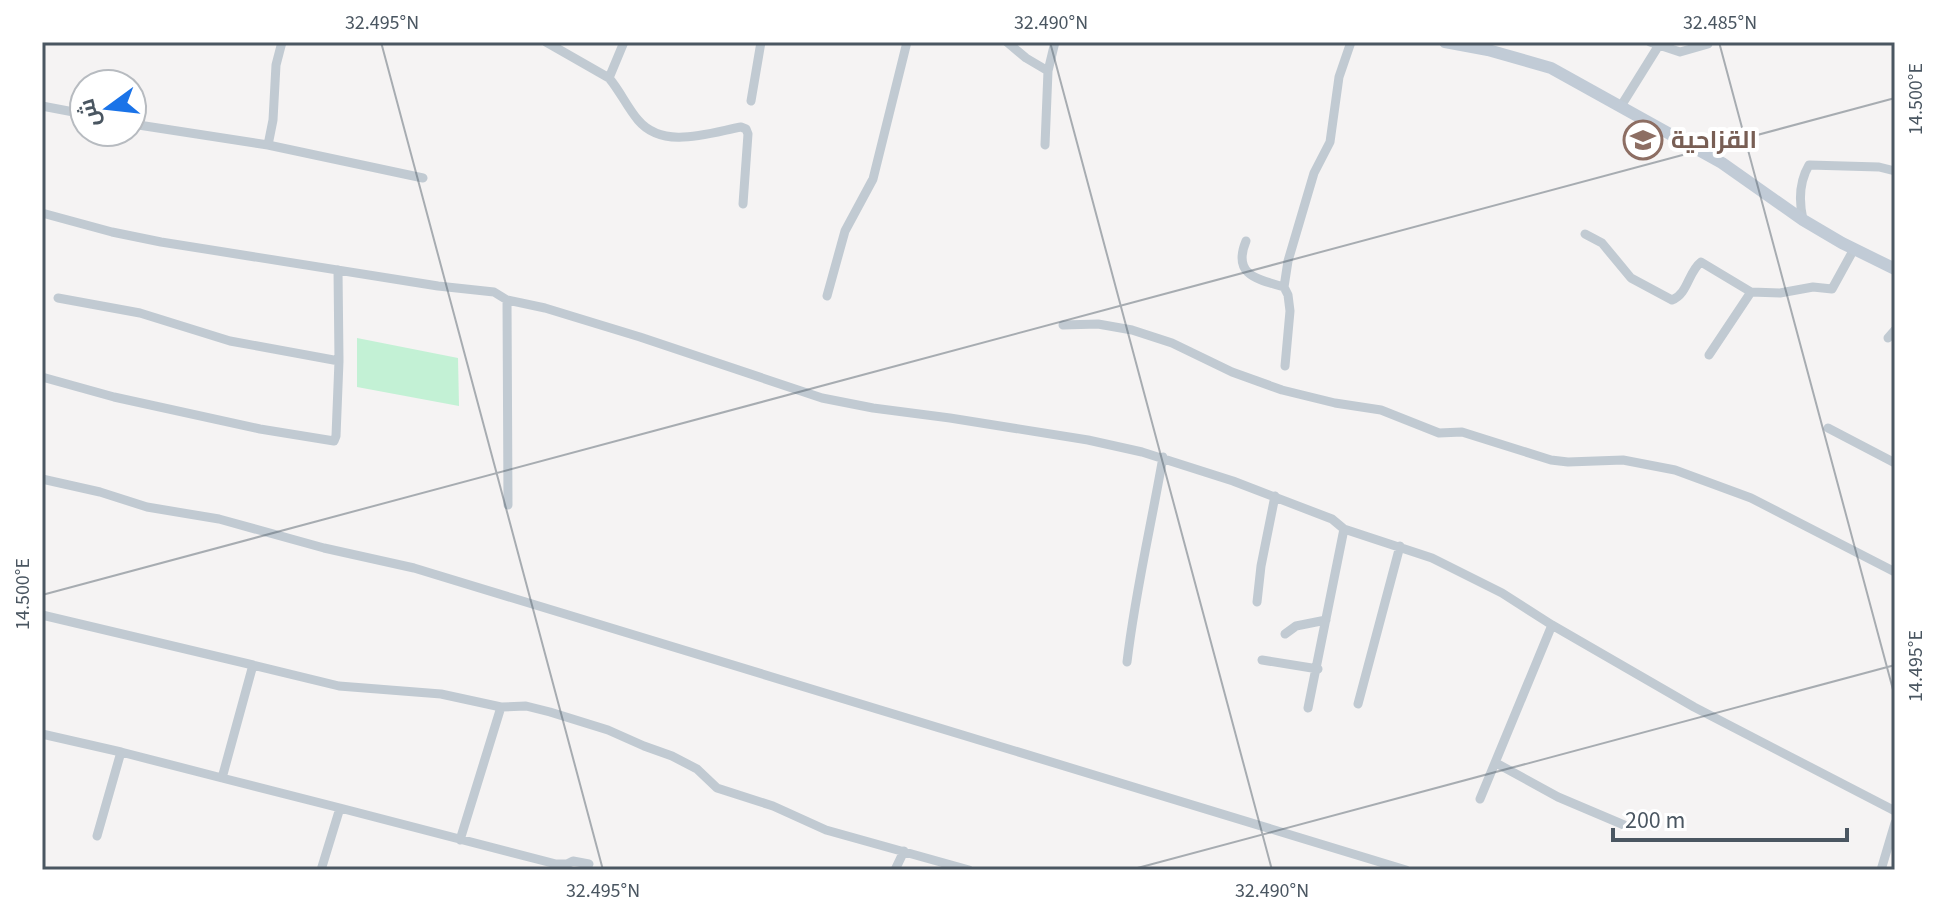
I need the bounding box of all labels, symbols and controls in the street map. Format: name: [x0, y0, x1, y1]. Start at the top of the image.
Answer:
text: 32.495°N: [345, 9, 419, 37]
text: 32.490°N: [1014, 9, 1088, 37]
text: 32.485°N: [1683, 9, 1757, 37]
text: 14.500°E: [1902, 63, 1930, 135]
north arrow: [68, 68, 148, 148]
text: ش: [71, 95, 109, 131]
school or university icon: القزاحية: [1622, 119, 1664, 161]
place label: القزاحية: [1671, 123, 1757, 158]
text: 14.500°E: [9, 558, 37, 630]
text: 14.495°E: [1902, 630, 1930, 702]
scale bar: [1613, 792, 1847, 842]
text: 200 m: [1625, 803, 1685, 838]
text: 32.495°N: [566, 877, 640, 905]
text: 32.490°N: [1235, 877, 1309, 905]

